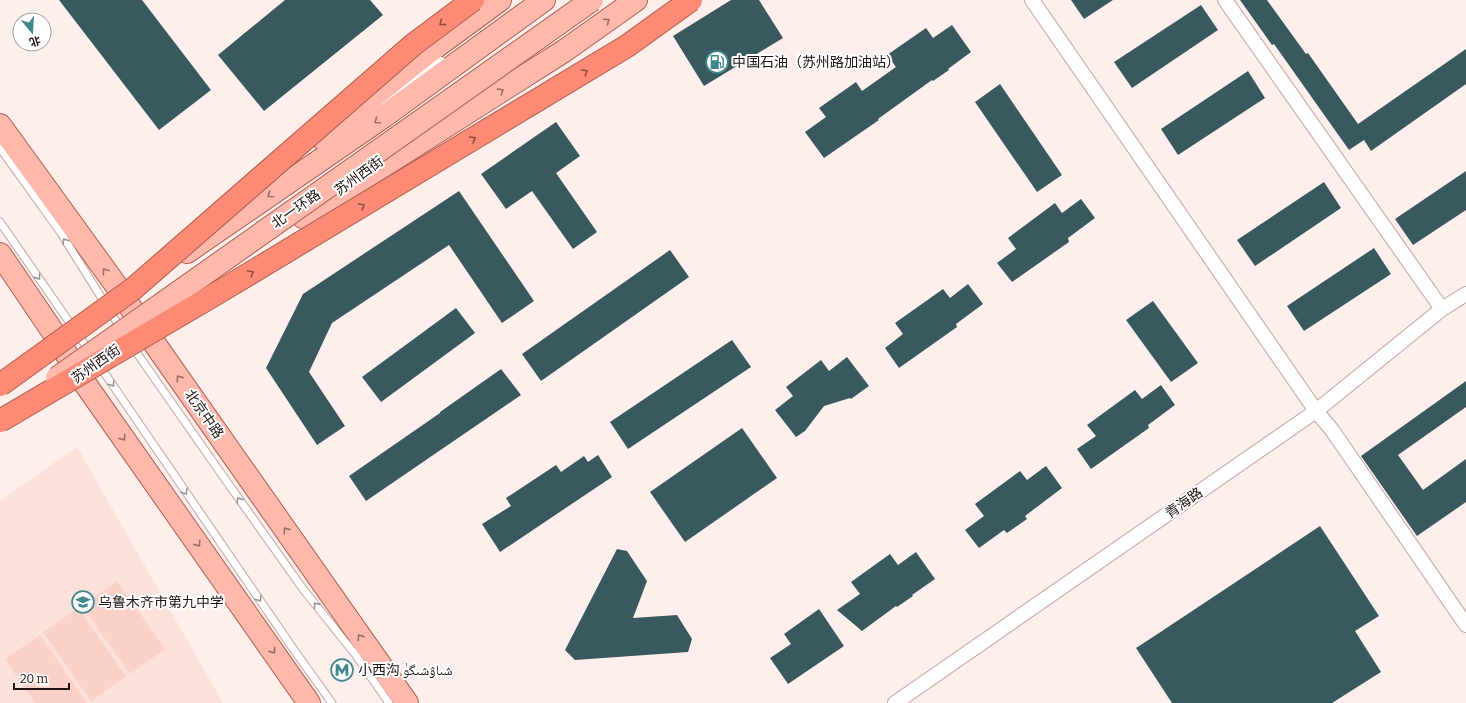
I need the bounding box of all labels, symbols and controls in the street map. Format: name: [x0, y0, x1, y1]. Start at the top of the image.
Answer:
north arrow: [12, 12, 52, 52]
one-way arrow: [439, 18, 446, 25]
one-way arrow: [603, 18, 610, 26]
text: 北: [28, 33, 42, 49]
fuel station icon: 中国石油（苏州路加油站）: [704, 49, 730, 75]
place label: 中国石油（苏州路加油站）: [732, 54, 900, 71]
one-way arrow: [581, 69, 588, 76]
one-way arrow: [497, 88, 504, 96]
one-way arrow: [374, 116, 381, 123]
one-way arrow: [469, 136, 476, 144]
street label: 苏州西街: [331, 153, 387, 199]
street label: 北一环路: [268, 186, 324, 232]
one-way arrow: [267, 190, 274, 197]
one-way arrow: [358, 204, 365, 211]
one-way arrow: [63, 238, 70, 245]
one-way arrow: [103, 268, 110, 275]
one-way arrow: [247, 270, 254, 278]
one-way arrow: [33, 273, 40, 280]
street label: 苏州西街: [68, 341, 124, 387]
one-way arrow: [176, 375, 184, 382]
one-way arrow: [107, 380, 115, 387]
street label: 北京中路: [181, 386, 227, 442]
one-way arrow: [118, 433, 125, 440]
street label: 青海路: [1162, 484, 1206, 522]
one-way arrow: [180, 487, 187, 494]
one-way arrow: [237, 497, 244, 504]
one-way arrow: [283, 528, 290, 535]
one-way arrow: [193, 540, 201, 547]
school or university icon: 乌鲁木齐市第九中学: [70, 589, 96, 615]
place label: 乌鲁木齐市第九中学: [98, 594, 224, 611]
one-way arrow: [254, 595, 262, 602]
one-way arrow: [313, 602, 320, 609]
one-way arrow: [358, 634, 365, 641]
one-way arrow: [268, 646, 275, 653]
metro station icon: 小西沟 شىاۋشىگۈ: [329, 657, 355, 683]
place label: 小西沟 شىاۋشىگۈ: [358, 662, 452, 679]
scale bar: [14, 665, 69, 691]
text: 20 m: [20, 672, 49, 686]

